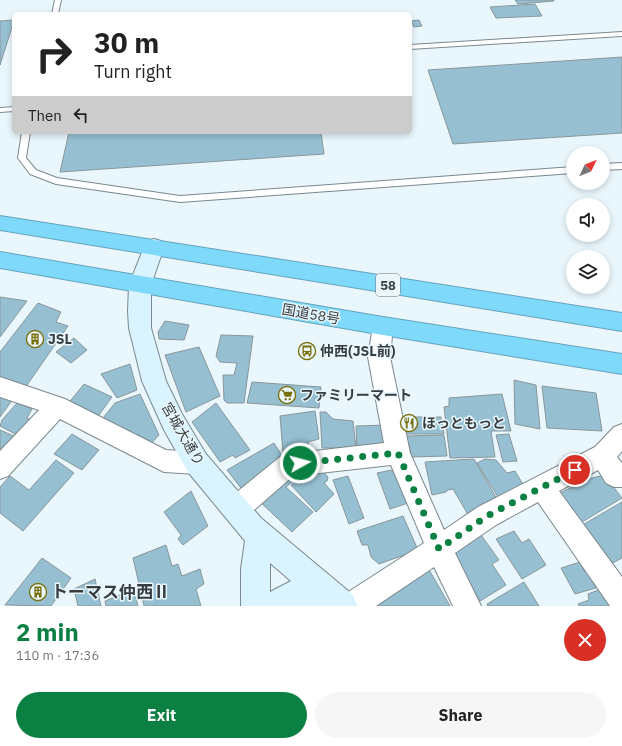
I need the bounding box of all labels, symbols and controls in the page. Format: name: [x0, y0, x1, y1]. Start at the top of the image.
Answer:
text: 30 m: [94, 24, 159, 61]
icon: right: [28, 28, 80, 80]
text: Turn right: [94, 60, 172, 83]
icon: left: [70, 104, 92, 126]
text: Then: [28, 106, 62, 125]
north arrow: [566, 146, 610, 190]
map controls: [566, 146, 610, 294]
button: sound: [566, 198, 610, 242]
button: layers: [566, 250, 610, 294]
road number: 58: [376, 274, 400, 296]
street label: 国道58号: [280, 300, 342, 328]
building icon: JSL: [25, 329, 45, 349]
place label: JSL: [48, 330, 72, 348]
bus stop icon: 仲西(JSL前): [297, 341, 317, 361]
place label: 仲西(JSL前): [320, 342, 396, 360]
supermarket icon: ファミリーマート: [277, 385, 297, 405]
place label: ファミリーマート: [300, 386, 412, 404]
street label: 宮城大通り: [158, 399, 208, 469]
restaurant icon: ほっともっと: [399, 413, 419, 433]
place label: ほっともっと: [422, 414, 506, 432]
position arrow: [279, 442, 321, 484]
pin: [558, 453, 592, 487]
icon: arrive: [564, 459, 586, 481]
place label: トーマス仲西Ⅱ: [51, 581, 170, 603]
building icon: トーマス仲西Ⅱ: [28, 582, 48, 602]
text: 2 min: [16, 616, 79, 648]
button: close: [564, 619, 606, 661]
text: 110 m · 17:36: [16, 647, 99, 664]
button: Exit: [16, 692, 307, 738]
button: Share: [315, 692, 606, 738]

